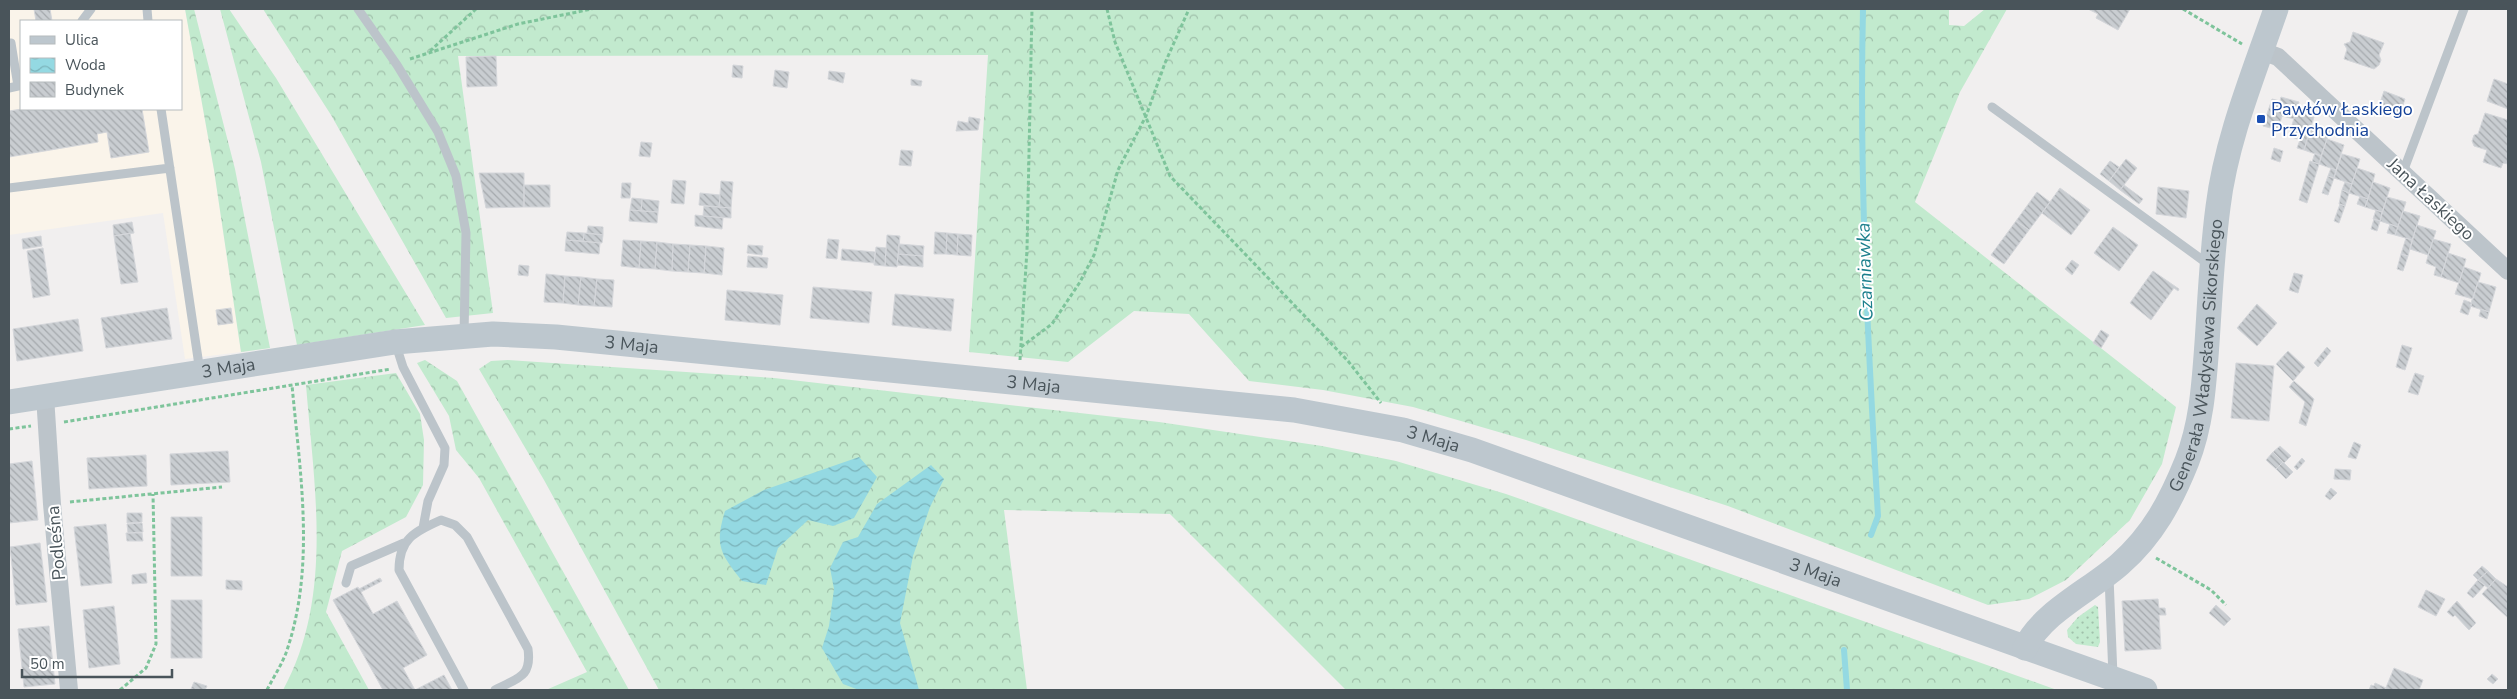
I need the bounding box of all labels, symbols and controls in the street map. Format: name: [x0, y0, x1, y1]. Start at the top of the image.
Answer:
legend: [20, 20, 182, 110]
text: Ulica: [65, 30, 99, 50]
text: Woda: [65, 55, 106, 75]
text: Budynek: [65, 80, 125, 100]
place label: Pawłów Łaskiego Przychodnia: [2271, 97, 2413, 142]
marker: Pawłów Łaskiego Przychodnia: [2255, 113, 2267, 125]
street label: Jana Łaskiego: [2381, 152, 2480, 246]
street label: Generała Władysława Sikorskiego: [2163, 218, 2228, 496]
water label: Czarniawka: [1850, 222, 1880, 322]
street label: 3 Maja: [603, 330, 660, 359]
street label: 3 Maja: [200, 352, 257, 384]
street label: 3 Maja: [1005, 370, 1062, 399]
street label: 3 Maja: [1404, 420, 1463, 458]
street label: Podleśna: [41, 505, 71, 581]
street label: 3 Maja: [1786, 552, 1845, 593]
scale bar: [22, 646, 172, 678]
text: 50 m: [30, 654, 65, 674]

